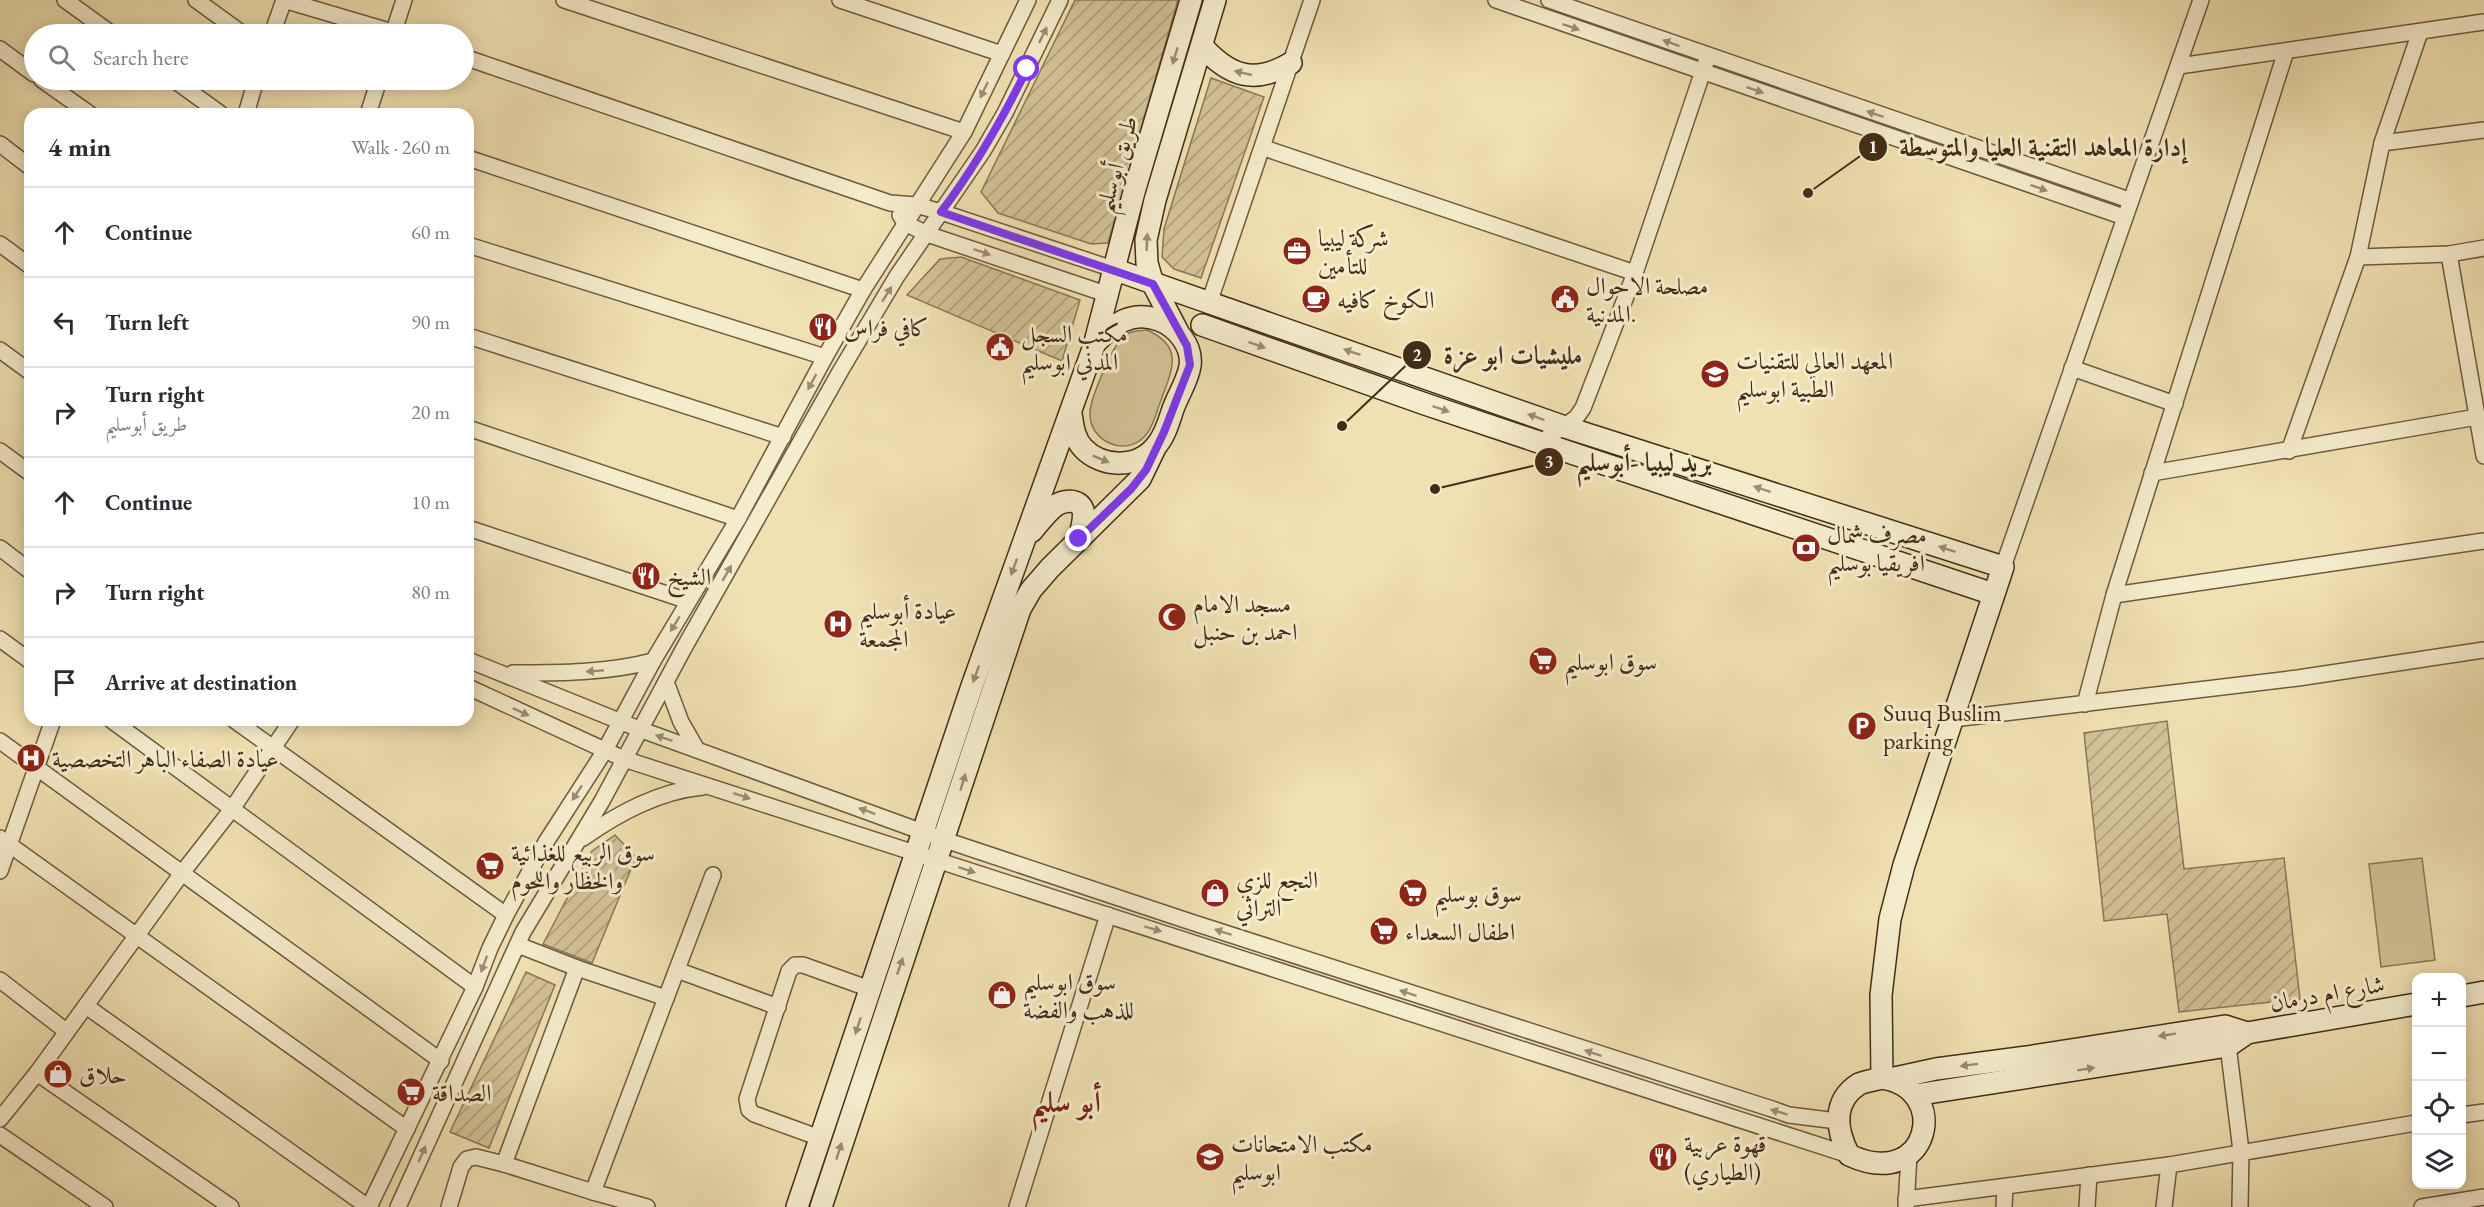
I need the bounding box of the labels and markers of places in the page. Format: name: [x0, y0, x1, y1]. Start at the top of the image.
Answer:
callout: إدارة المعاهد التقنية العليا والمتوسطة: [1858, 125, 2199, 169]
place label: شركة ليبيا للتأمين: [1318, 222, 1389, 281]
office icon: شركة ليبيا للتأمين: [1281, 235, 1313, 267]
place label: مصلحة الاحوال المدنية.: [1586, 270, 1708, 329]
cafe icon: الكوخ كافيه: [1300, 283, 1332, 315]
public building icon: مصلحة الاحوال المدنية.: [1549, 283, 1581, 315]
place label: الكوخ كافيه: [1337, 284, 1435, 321]
restaurant icon: كافي فراس: [807, 311, 839, 343]
place label: كافي فراس: [844, 312, 929, 347]
place label: مكتب السجل المدني ابوسليم: [1021, 318, 1128, 386]
public building icon: مكتب السجل المدني ابوسليم: [984, 331, 1016, 363]
callout: مليشيات ابو عزة: [1402, 333, 1594, 377]
place label: المعهد العالي للتقنيات الطبية ابوسليم: [1736, 345, 1893, 413]
school or university icon: المعهد العالي للتقنيات الطبية ابوسليم: [1699, 358, 1731, 390]
callout: بريد ليبيا -أبوسليم: [1534, 440, 1724, 484]
place label: مصرف شمال افريقيا بوسليم: [1827, 519, 1927, 587]
bank icon: مصرف شمال افريقيا بوسليم: [1790, 532, 1822, 564]
restaurant icon: الشيخ: [630, 560, 662, 592]
place label: الشيخ: [667, 561, 711, 598]
place label: مسجد الامام احمد بن حنبل: [1193, 588, 1297, 649]
place label: عيادة أبوسليم المجمعة: [859, 594, 957, 654]
mosque icon: مسجد الامام احمد بن حنبل: [1156, 601, 1188, 633]
hospital icon: عيادة أبوسليم المجمعة: [822, 608, 854, 640]
supermarket icon: سوق ابوسليم: [1527, 645, 1559, 677]
place label: سوق ابوسليم: [1564, 646, 1657, 686]
place label: Suuq Buslim parking: [1883, 697, 2002, 756]
parking icon: Suuq Buslim parking: [1846, 710, 1878, 742]
hospital icon: عيادة الصفاء الباهر التخصصية: [15, 742, 47, 774]
place label: عيادة الصفاء الباهر التخصصية: [52, 743, 279, 774]
place label: سوق الربيع للغذائية والخظار واللحوم: [511, 837, 655, 902]
supermarket icon: سوق الربيع للغذائية والخظار واللحوم: [474, 850, 506, 882]
place label: النجع للزي التراثي: [1236, 864, 1318, 927]
shop icon: النجع للزي التراثي: [1199, 877, 1231, 909]
supermarket icon: سوق بوسليم: [1397, 877, 1429, 909]
place label: سوق بوسليم: [1434, 878, 1522, 918]
supermarket icon: اطفال السعداء: [1368, 915, 1400, 947]
place label: اطفال السعداء: [1405, 916, 1515, 947]
place label: سوق ابوسليم للذهب والفضة: [1023, 966, 1134, 1026]
shop icon: سوق ابوسليم للذهب والفضة: [986, 979, 1018, 1011]
shop icon: حلاق: [42, 1058, 74, 1090]
place label: حلاق: [79, 1059, 127, 1090]
supermarket icon: الصداقة: [395, 1076, 427, 1108]
place label: الصداقة: [432, 1077, 491, 1108]
place label: مكتب الامتحانات ابوسليم: [1231, 1128, 1373, 1196]
place label: قهوة عربية (الطياري): [1684, 1128, 1766, 1191]
school or university icon: مكتب الامتحانات ابوسليم: [1194, 1141, 1226, 1173]
restaurant icon: قهوة عربية (الطياري): [1647, 1141, 1679, 1173]

